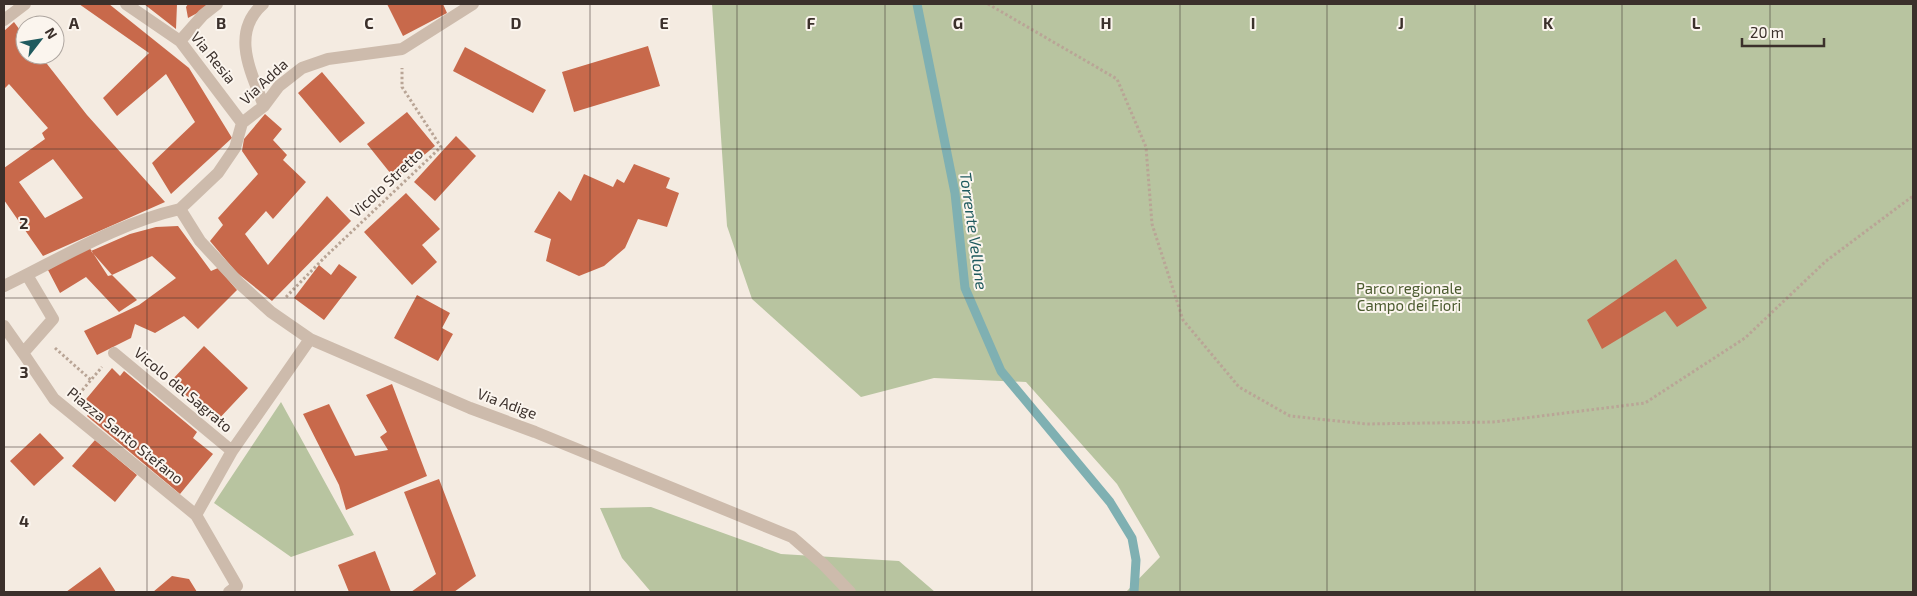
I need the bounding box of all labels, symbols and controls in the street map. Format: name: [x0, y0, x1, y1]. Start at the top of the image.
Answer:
text: A: [69, 13, 80, 32]
text: B: [216, 13, 226, 32]
text: C: [364, 13, 374, 32]
text: D: [511, 13, 522, 32]
text: E: [659, 13, 669, 32]
text: F: [807, 13, 816, 32]
text: G: [953, 13, 963, 32]
text: H: [1100, 13, 1112, 32]
text: I: [1251, 13, 1255, 32]
text: J: [1398, 13, 1404, 32]
text: K: [1543, 13, 1554, 32]
text: L: [1692, 13, 1701, 32]
north arrow: [15, 15, 65, 65]
scale bar: [1742, 15, 1824, 47]
text: 20 m: [1750, 23, 1784, 41]
text: N: [42, 24, 61, 42]
street label: Via Resia: [188, 28, 240, 87]
street label: Via Adda: [236, 55, 291, 108]
street label: Vicolo Stretto: [346, 144, 426, 220]
water label: Torrente Vellone: [957, 171, 992, 291]
text: 2: [19, 213, 29, 232]
park label: Parco regionale Campo dei Fiori: [1356, 279, 1462, 314]
street label: Vicolo del Sagrato: [131, 343, 236, 435]
text: 3: [19, 362, 29, 381]
street label: Piazza Santo Stefano: [64, 383, 187, 487]
street label: Via Adige: [475, 384, 540, 422]
text: 4: [19, 511, 29, 530]

